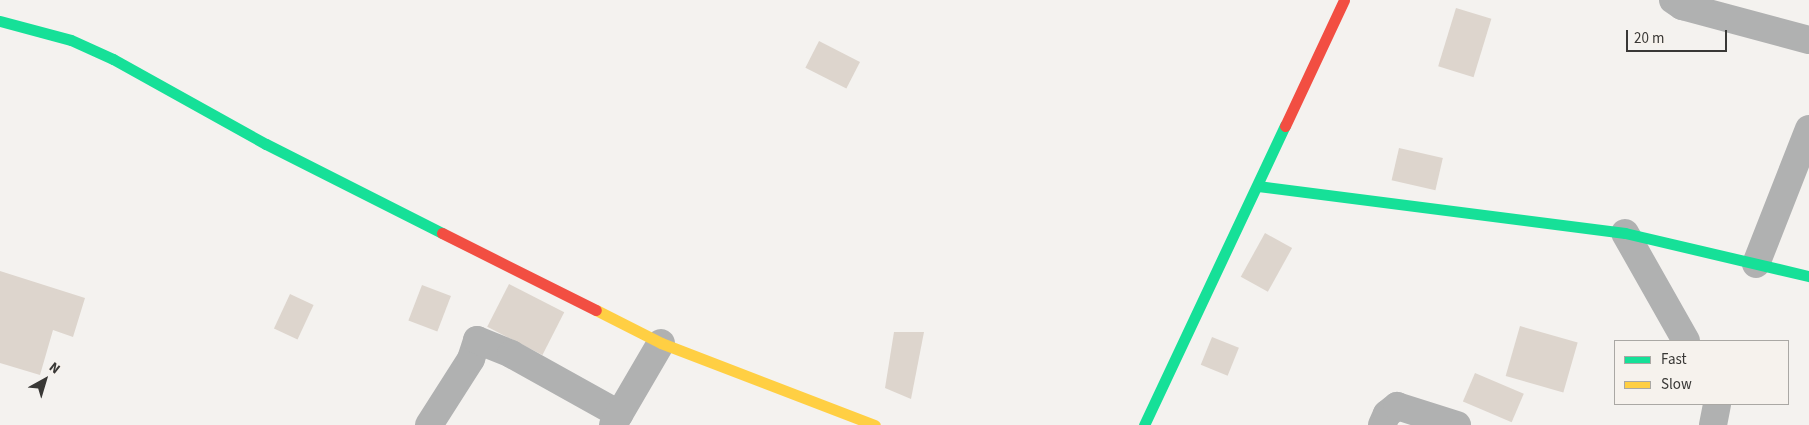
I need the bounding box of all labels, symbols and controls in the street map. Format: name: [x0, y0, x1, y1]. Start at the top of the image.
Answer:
scale bar: [1629, 20, 1730, 52]
text: 20 m: [1634, 28, 1664, 49]
legend: [1614, 340, 1789, 405]
text: Fast: [1661, 349, 1687, 370]
north arrow: [20, 355, 70, 405]
text: N: [45, 358, 64, 379]
text: Slow: [1661, 374, 1692, 395]

